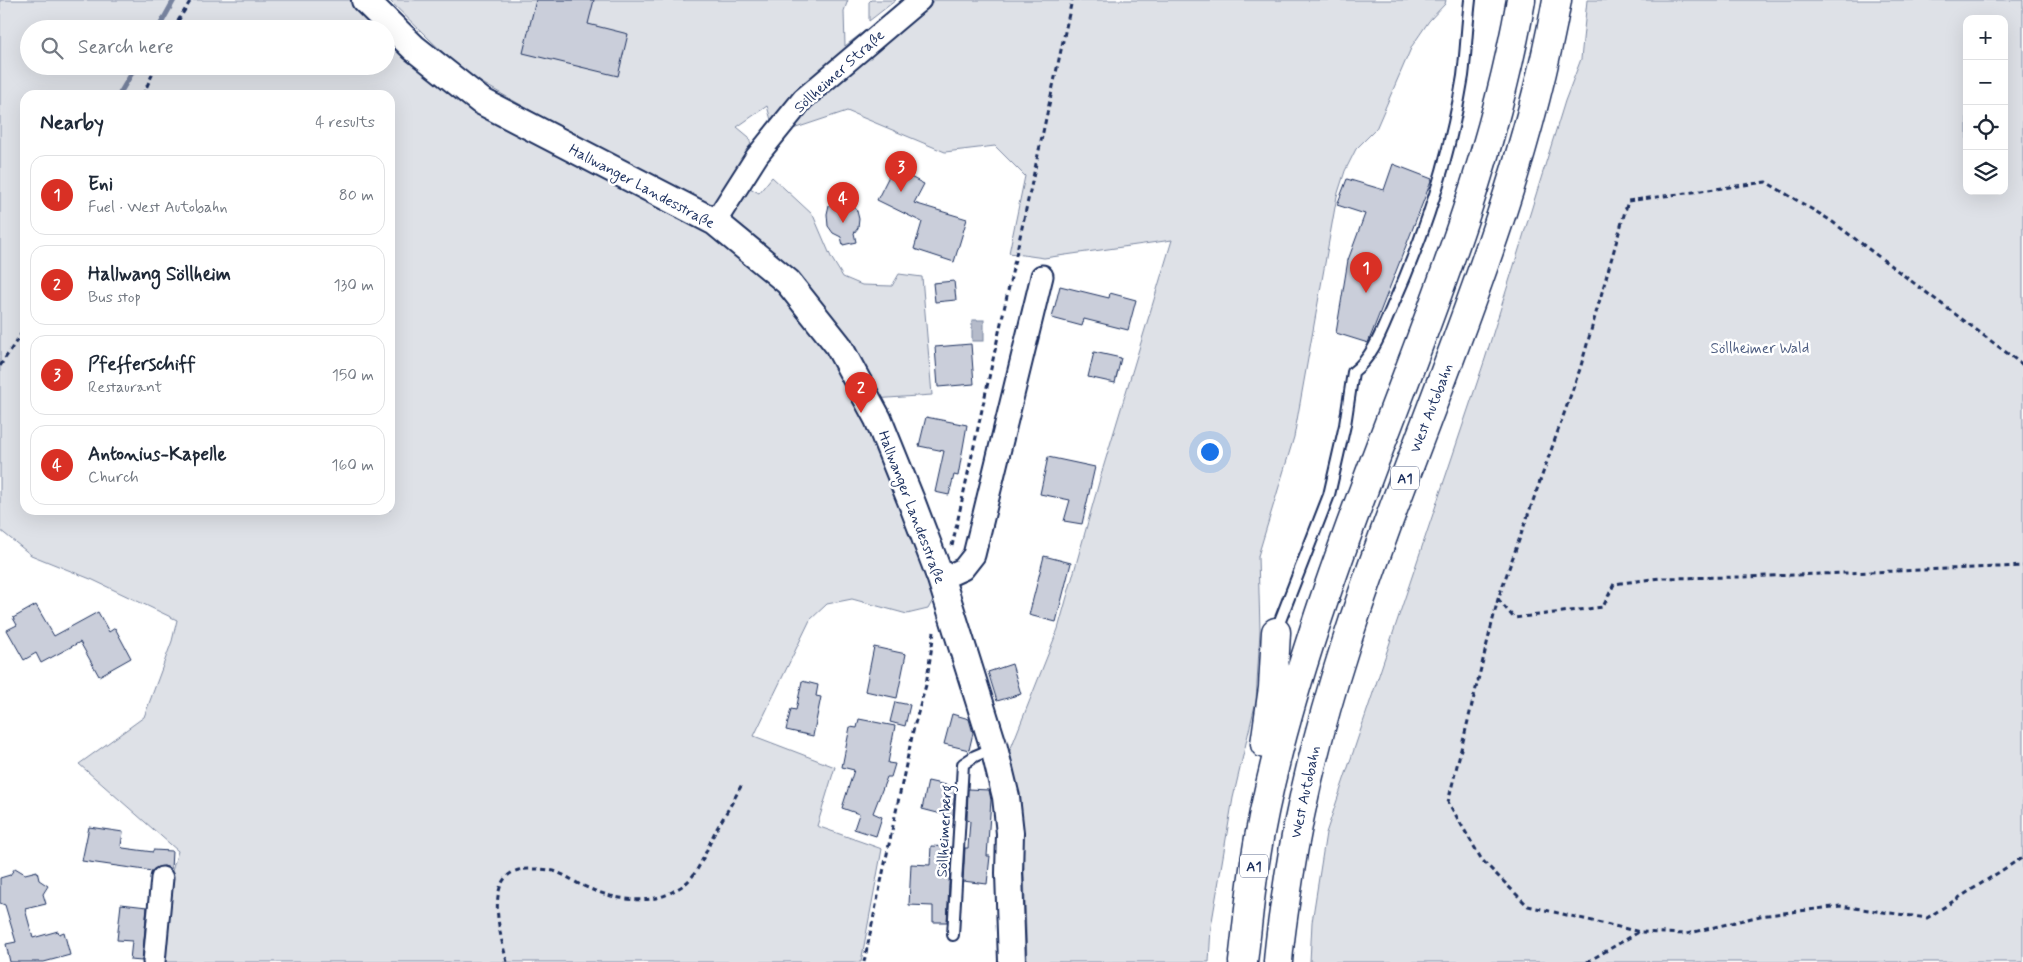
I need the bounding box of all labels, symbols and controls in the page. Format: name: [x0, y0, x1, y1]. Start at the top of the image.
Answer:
map controls: [1963, 15, 2008, 195]
button: +: [1963, 15, 2008, 60]
search box: [20, 20, 395, 75]
street label: Söllheimer Straße: [790, 26, 889, 118]
icon: search: [38, 34, 66, 62]
text: Search here: [78, 35, 174, 60]
button: −: [1963, 60, 2008, 105]
button: locate: [1963, 105, 2008, 150]
text: Nearby: [40, 109, 104, 137]
text: 4 results: [315, 112, 375, 133]
street label: Hallwanger Landesstraße: [565, 140, 718, 235]
button: layers: [1963, 150, 2008, 195]
pin: 3: [885, 151, 917, 192]
text: Eni: [88, 172, 113, 197]
pin: 4: [827, 182, 859, 223]
text: 1: [53, 185, 61, 206]
text: 80 m: [339, 185, 374, 206]
text: Fuel · West Autobahn: [88, 197, 228, 218]
pin: 1: [1350, 252, 1382, 293]
text: Hallwang Söllheim: [88, 262, 231, 287]
text: 2: [53, 275, 61, 296]
text: 130 m: [333, 275, 374, 296]
text: Bus stop: [88, 287, 141, 308]
park label: Söllheimer Wald: [1711, 339, 1809, 359]
text: Pfefferschiff: [88, 352, 196, 377]
street label: West Autobahn: [1406, 361, 1458, 456]
text: 3: [53, 365, 61, 386]
text: 150 m: [332, 365, 374, 386]
pin: 2: [845, 372, 877, 413]
text: Restaurant: [88, 377, 162, 398]
street label: Hallwanger Landesstraße: [872, 428, 950, 587]
your location: [1197, 439, 1223, 465]
text: Antonius-Kapelle: [88, 442, 226, 467]
text: 4: [52, 455, 62, 476]
text: 160 m: [331, 455, 374, 476]
road number: A1: [1391, 466, 1419, 489]
text: Church: [88, 467, 139, 488]
street label: West Autobahn: [1286, 744, 1326, 840]
street label: Söllheimerberg: [933, 784, 958, 878]
road number: A1: [1240, 854, 1268, 878]

